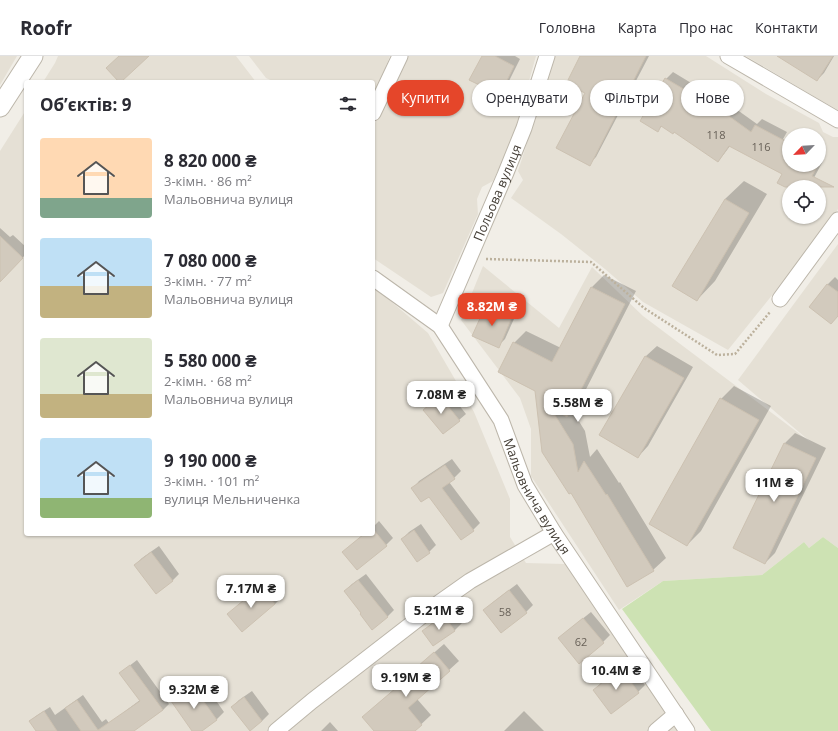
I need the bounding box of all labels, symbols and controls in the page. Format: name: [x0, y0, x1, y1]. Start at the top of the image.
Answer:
text: Roofr: [20, 15, 72, 41]
text: Головна: [539, 18, 596, 37]
text: Карта: [618, 18, 657, 37]
text: Про нас: [679, 18, 733, 37]
text: Контакти: [755, 18, 818, 37]
chip: Купити: [387, 80, 464, 116]
chip: Орендувати: [472, 80, 582, 116]
chip: Фільтри: [590, 80, 673, 116]
chip: Нове: [681, 80, 744, 116]
text: Об’єктів: 9: [40, 93, 132, 116]
icon: filters: [337, 93, 359, 115]
house number: 118: [707, 127, 725, 142]
north arrow: [782, 128, 826, 172]
map controls: [782, 128, 826, 224]
house number: 116: [752, 139, 770, 154]
street label: Польова вулиця: [469, 142, 525, 244]
text: 8 820 000 ₴: [164, 149, 257, 172]
icon: home: [72, 154, 120, 202]
text: 3-кімн. · 86 m²: [164, 172, 252, 190]
button: locate: [782, 180, 826, 224]
text: Мальовнича вулиця: [164, 190, 293, 208]
text: 7 080 000 ₴: [164, 249, 257, 272]
icon: home: [72, 254, 120, 302]
text: 3-кімн. · 77 m²: [164, 272, 252, 290]
text: Мальовнича вулиця: [164, 290, 293, 308]
pin: 8.82M ₴: [455, 293, 529, 327]
text: 8.82M ₴: [467, 297, 517, 315]
text: 5 580 000 ₴: [164, 349, 257, 372]
icon: home: [72, 354, 120, 402]
text: 2-кімн. · 68 m²: [164, 372, 252, 390]
pin: 7.08M ₴: [404, 381, 478, 415]
text: 7.08M ₴: [416, 385, 466, 403]
pin: 5.58M ₴: [541, 389, 615, 423]
text: Мальовнича вулиця: [164, 390, 293, 408]
text: 5.58M ₴: [553, 393, 603, 411]
street label: Мальовнича вулиця: [499, 435, 575, 558]
text: 9 190 000 ₴: [164, 449, 257, 472]
icon: home: [72, 454, 120, 502]
pin: 11M ₴: [746, 469, 802, 503]
text: 3-кімн. · 101 m²: [164, 472, 259, 490]
text: 11M ₴: [754, 473, 794, 491]
text: вулиця Мельниченка: [164, 490, 300, 508]
pin: 7.17M ₴: [214, 575, 288, 609]
text: 7.17M ₴: [226, 579, 276, 597]
pin: 5.21M ₴: [402, 597, 476, 631]
text: 5.21M ₴: [414, 601, 464, 619]
house number: 58: [499, 604, 511, 619]
house number: 62: [575, 634, 587, 649]
pin: 10.4M ₴: [579, 657, 653, 691]
text: 10.4M ₴: [591, 661, 641, 679]
pin: 9.19M ₴: [369, 664, 443, 698]
text: 9.19M ₴: [381, 668, 431, 686]
pin: 9.32M ₴: [157, 676, 231, 710]
text: 9.32M ₴: [169, 680, 219, 698]

